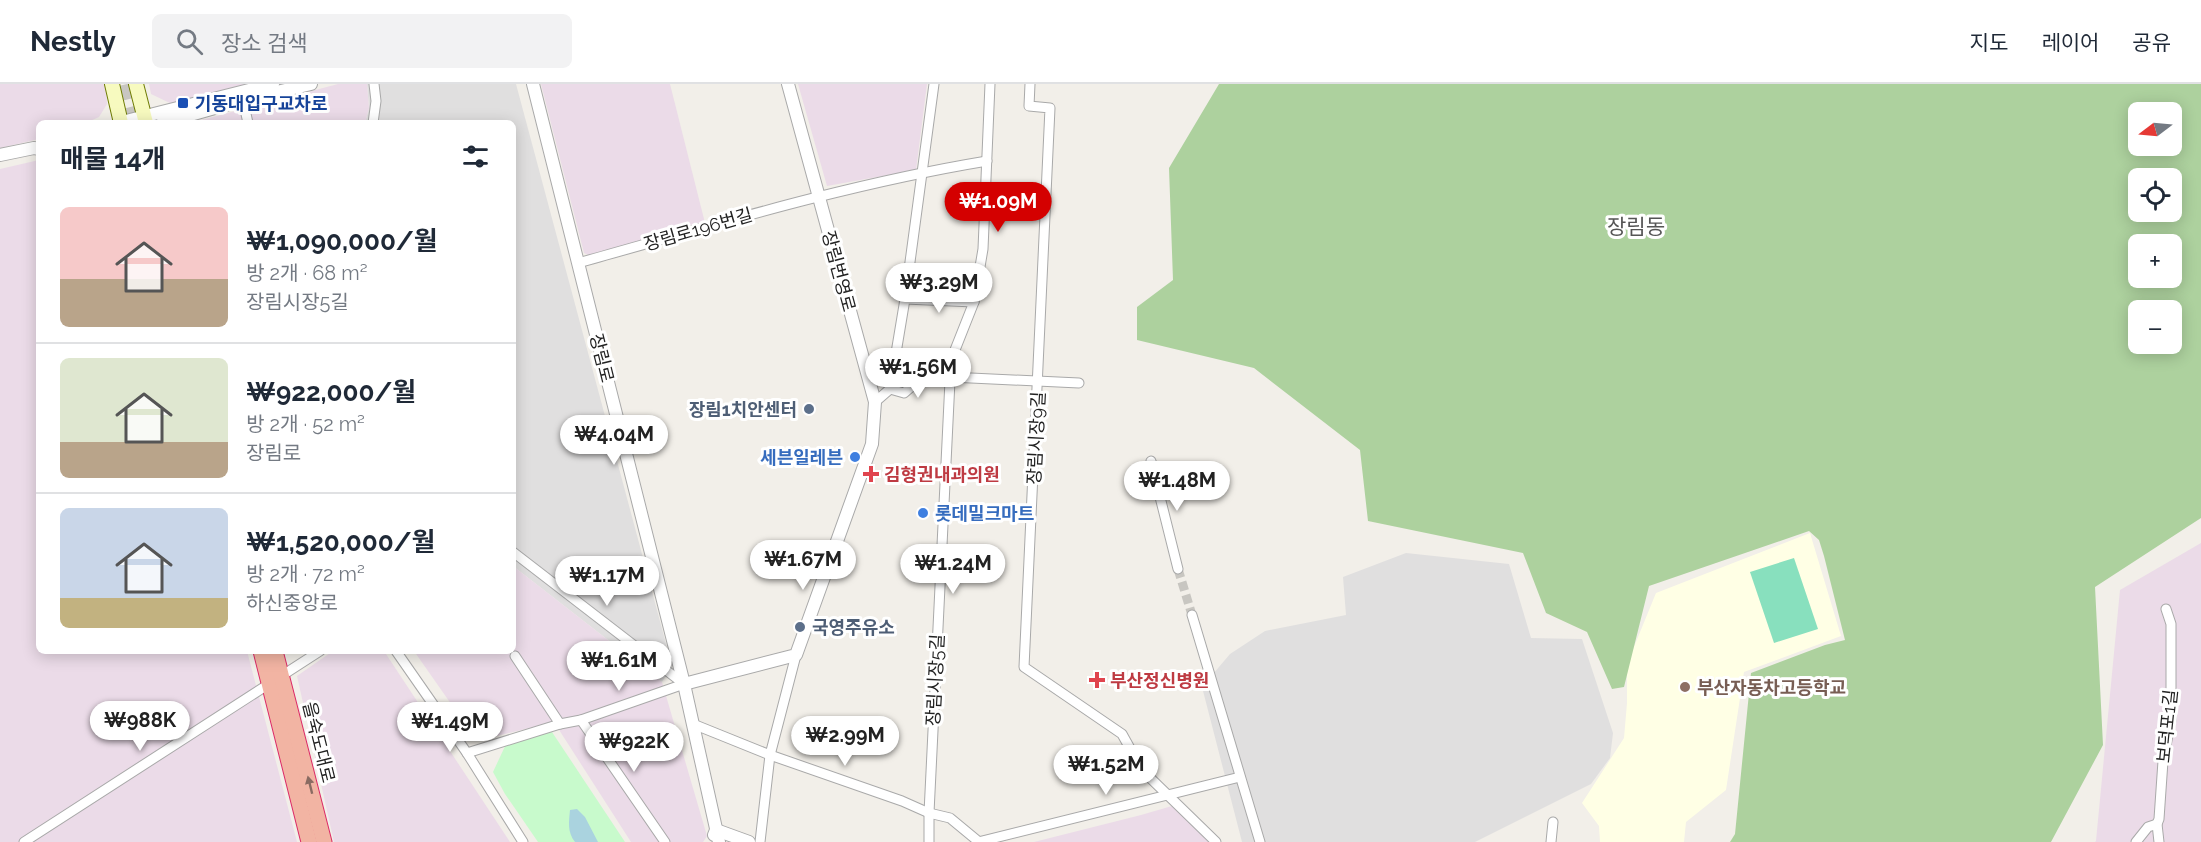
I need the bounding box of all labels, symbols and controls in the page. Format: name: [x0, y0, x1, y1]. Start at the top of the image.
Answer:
search box: [152, 14, 572, 68]
text: Nestly: [30, 25, 116, 58]
icon: search: [173, 25, 206, 58]
text: 장소 검색: [221, 30, 308, 56]
text: 지도: [1970, 30, 2008, 55]
text: 레이어: [2041, 30, 2099, 55]
text: 공유: [2132, 30, 2171, 55]
place label: 기동대입구교차로: [195, 93, 327, 114]
marker: 기동대입구교차로: [176, 96, 190, 110]
north arrow: [2128, 102, 2182, 156]
map controls: [2128, 102, 2182, 354]
icon: filters: [459, 140, 492, 173]
text: 매물 14개: [60, 144, 166, 174]
button: locate: [2128, 168, 2182, 222]
pin: ₩1.09M: [949, 182, 1047, 233]
text: ₩1.09M: [959, 189, 1037, 213]
street label: 장림로196번길: [641, 203, 755, 255]
district label: 장림동: [1607, 214, 1665, 239]
text: ₩1,090,000/월: [246, 226, 438, 256]
street label: 장림번영로: [818, 228, 860, 314]
icon: home: [108, 231, 180, 303]
button: +: [2128, 234, 2182, 288]
text: 방 2개 · 68 m²: [246, 261, 367, 285]
pin: ₩3.29M: [890, 263, 988, 314]
text: ₩3.29M: [899, 270, 979, 294]
text: 장림시장5길: [246, 290, 349, 314]
button: −: [2128, 300, 2182, 354]
street label: 장림로: [586, 331, 618, 385]
pin: ₩1.56M: [869, 348, 967, 399]
text: ₩1.56M: [879, 355, 957, 379]
text: ₩922,000/월: [246, 377, 416, 407]
icon: home: [108, 382, 180, 454]
street label: 장림시장9길: [1023, 391, 1049, 485]
place label: 장림1치안센터: [689, 399, 797, 420]
marker: 장림1치안센터: [802, 402, 816, 416]
text: 방 2개 · 52 m²: [246, 412, 365, 436]
pin: ₩4.04M: [565, 415, 663, 466]
text: ₩4.04M: [574, 422, 654, 446]
text: 장림로: [246, 441, 301, 465]
place label: 세븐일레븐: [760, 447, 843, 468]
marker: 세븐일레븐: [848, 450, 862, 464]
pin: ₩1.48M: [1128, 461, 1226, 512]
place label: 김형권내과의원: [884, 464, 1000, 485]
marker: 김형권내과의원: [862, 465, 880, 483]
text: ₩1.48M: [1138, 468, 1216, 492]
place label: 롯데밀크마트: [935, 503, 1034, 524]
marker: 롯데밀크마트: [916, 506, 930, 520]
text: ₩1,520,000/월: [246, 527, 436, 557]
icon: home: [108, 532, 180, 604]
pin: ₩1.67M: [754, 540, 852, 591]
pin: ₩1.24M: [904, 544, 1002, 595]
text: ₩1.67M: [764, 547, 842, 571]
text: ₩1.24M: [914, 551, 992, 575]
pin: ₩1.17M: [558, 556, 656, 607]
text: 방 2개 · 72 m²: [246, 562, 365, 586]
text: ₩1.17M: [569, 563, 645, 587]
text: 하신중앙로: [246, 591, 338, 615]
place label: 국영주유소: [812, 617, 895, 638]
marker: 국영주유소: [793, 620, 807, 634]
street label: 장림시장5길: [922, 633, 948, 727]
pin: ₩1.61M: [570, 641, 668, 692]
text: ₩1.61M: [581, 648, 657, 672]
place label: 부산정신병원: [1110, 670, 1209, 691]
marker: 부산정신병원: [1088, 671, 1106, 689]
place label: 부산자동차고등학교: [1697, 677, 1846, 698]
marker: 부산자동차고등학교: [1678, 680, 1692, 694]
street label: 보덕포1길: [2153, 688, 2181, 764]
street label: 을숙도대로: [299, 699, 339, 785]
pin: ₩988K: [98, 701, 182, 752]
pin: ₩1.49M: [401, 702, 499, 753]
text: ₩988K: [104, 708, 176, 732]
text: ₩1.49M: [411, 709, 489, 733]
pin: ₩2.99M: [796, 716, 894, 767]
pin: ₩922K: [592, 722, 676, 773]
text: ₩2.99M: [805, 723, 885, 747]
text: ₩922K: [599, 729, 669, 753]
pin: ₩1.52M: [1057, 745, 1155, 796]
text: ₩1.52M: [1067, 752, 1145, 776]
one-way arrow: [304, 776, 314, 794]

